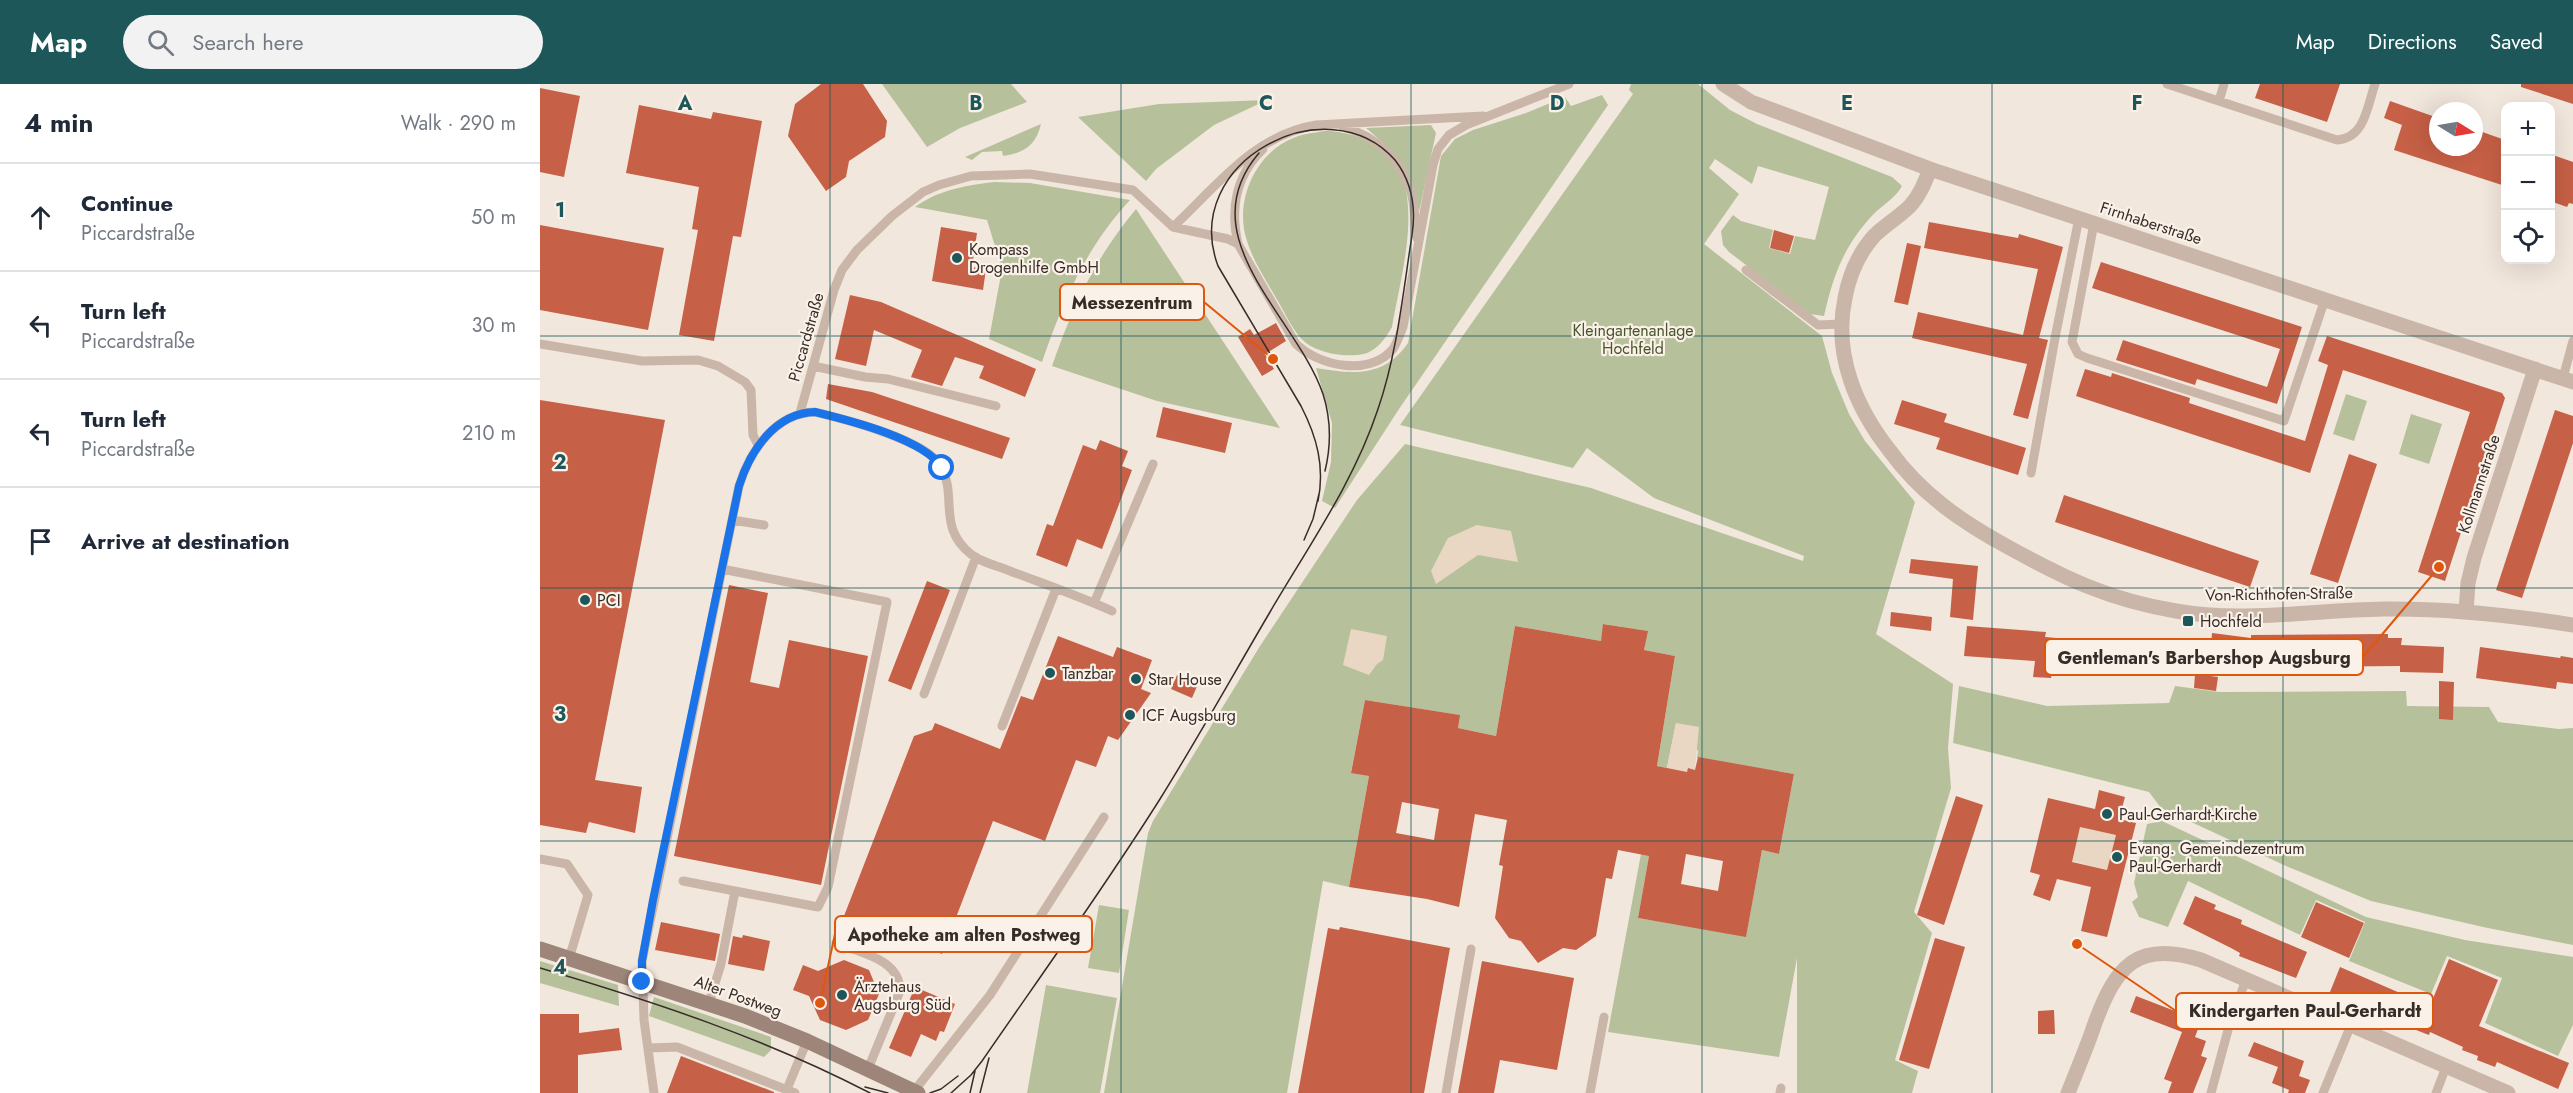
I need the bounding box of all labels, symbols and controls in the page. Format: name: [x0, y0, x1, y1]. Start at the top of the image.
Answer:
search box: [123, 15, 543, 69]
text: Map: [30, 22, 87, 63]
icon: search: [144, 26, 177, 59]
text: Search here: [192, 26, 304, 58]
text: Map: [2296, 27, 2335, 57]
text: Directions: [2368, 27, 2457, 57]
text: Saved: [2490, 27, 2543, 57]
text: A: [677, 89, 693, 118]
text: B: [969, 89, 983, 118]
text: C: [1259, 89, 1273, 118]
text: D: [1550, 89, 1564, 118]
text: E: [1841, 89, 1853, 118]
text: F: [2131, 89, 2143, 118]
north arrow: [2429, 102, 2483, 156]
map controls: [2501, 102, 2555, 264]
button: +: [2501, 102, 2555, 156]
text: 4 min: [24, 104, 93, 142]
text: Walk · 290 m: [401, 109, 516, 138]
button: −: [2501, 156, 2555, 210]
text: Continue: [81, 187, 173, 219]
text: 1: [555, 196, 565, 225]
street label: Firnhaberstraße: [2097, 196, 2205, 250]
icon: ahead: [24, 201, 57, 234]
text: 50 m: [471, 203, 516, 232]
button: locate: [2501, 210, 2555, 264]
text: Piccardstraße: [81, 219, 195, 248]
place label: Kompass Drogenhilfe GmbH: [969, 238, 1099, 279]
marker: Kompass Drogenhilfe GmbH: [950, 251, 964, 265]
callout: Messezentrum: [1060, 284, 1204, 320]
street label: Piccardstraße: [782, 290, 830, 384]
text: Messezentrum: [1072, 290, 1192, 316]
text: Turn left: [81, 295, 166, 327]
icon: left: [24, 309, 57, 342]
text: 30 m: [471, 311, 516, 340]
park label: Kleingartenanlage Hochfeld: [1572, 319, 1694, 360]
text: Piccardstraße: [81, 327, 195, 356]
text: Turn left: [81, 403, 166, 435]
icon: left: [24, 417, 57, 450]
text: 210 m: [462, 419, 516, 448]
street label: Kollmannstraße: [2452, 432, 2506, 536]
text: Piccardstraße: [81, 435, 195, 464]
text: 2: [553, 448, 567, 477]
route start: [928, 454, 954, 480]
icon: arrive: [24, 525, 57, 558]
text: Arrive at destination: [81, 525, 290, 557]
street label: Von-Richthofen-Straße: [2205, 581, 2353, 607]
place label: PCI: [597, 589, 621, 612]
marker: PCI: [578, 593, 592, 607]
place label: Hochfeld: [2200, 610, 2262, 633]
marker: Hochfeld: [2181, 614, 2195, 628]
callout: Gentleman's Barbershop Augsburg: [2045, 639, 2363, 675]
text: Gentleman's Barbershop Augsburg: [2057, 645, 2351, 671]
place label: Tanzbar: [1062, 662, 1114, 685]
marker: Tanzbar: [1043, 666, 1057, 680]
place label: Star House: [1148, 668, 1222, 691]
marker: Star House: [1129, 672, 1143, 686]
text: 3: [554, 700, 566, 729]
place label: ICF Augsburg: [1142, 704, 1236, 727]
marker: ICF Augsburg: [1123, 708, 1137, 722]
place label: Paul-Gerhardt-Kirche: [2119, 803, 2257, 826]
marker: Paul-Gerhardt-Kirche: [2100, 807, 2114, 821]
place label: Evang. Gemeindezentrum Paul-Gerhardt: [2129, 837, 2305, 878]
marker: Evang. Gemeindezentrum Paul-Gerhardt: [2110, 850, 2124, 864]
callout: Apotheke am alten Postweg: [835, 916, 1092, 952]
text: Apotheke am alten Postweg: [846, 922, 1081, 948]
text: 4: [553, 953, 567, 982]
route end: [628, 968, 654, 994]
street label: Alter Postweg: [691, 969, 785, 1023]
place label: Ärztehaus Augsburg Süd: [854, 975, 951, 1016]
marker: Ärztehaus Augsburg Süd: [835, 988, 849, 1002]
callout: Kindergarten Paul-Gerhardt: [2176, 993, 2433, 1029]
text: Kindergarten Paul-Gerhardt: [2189, 998, 2421, 1024]

